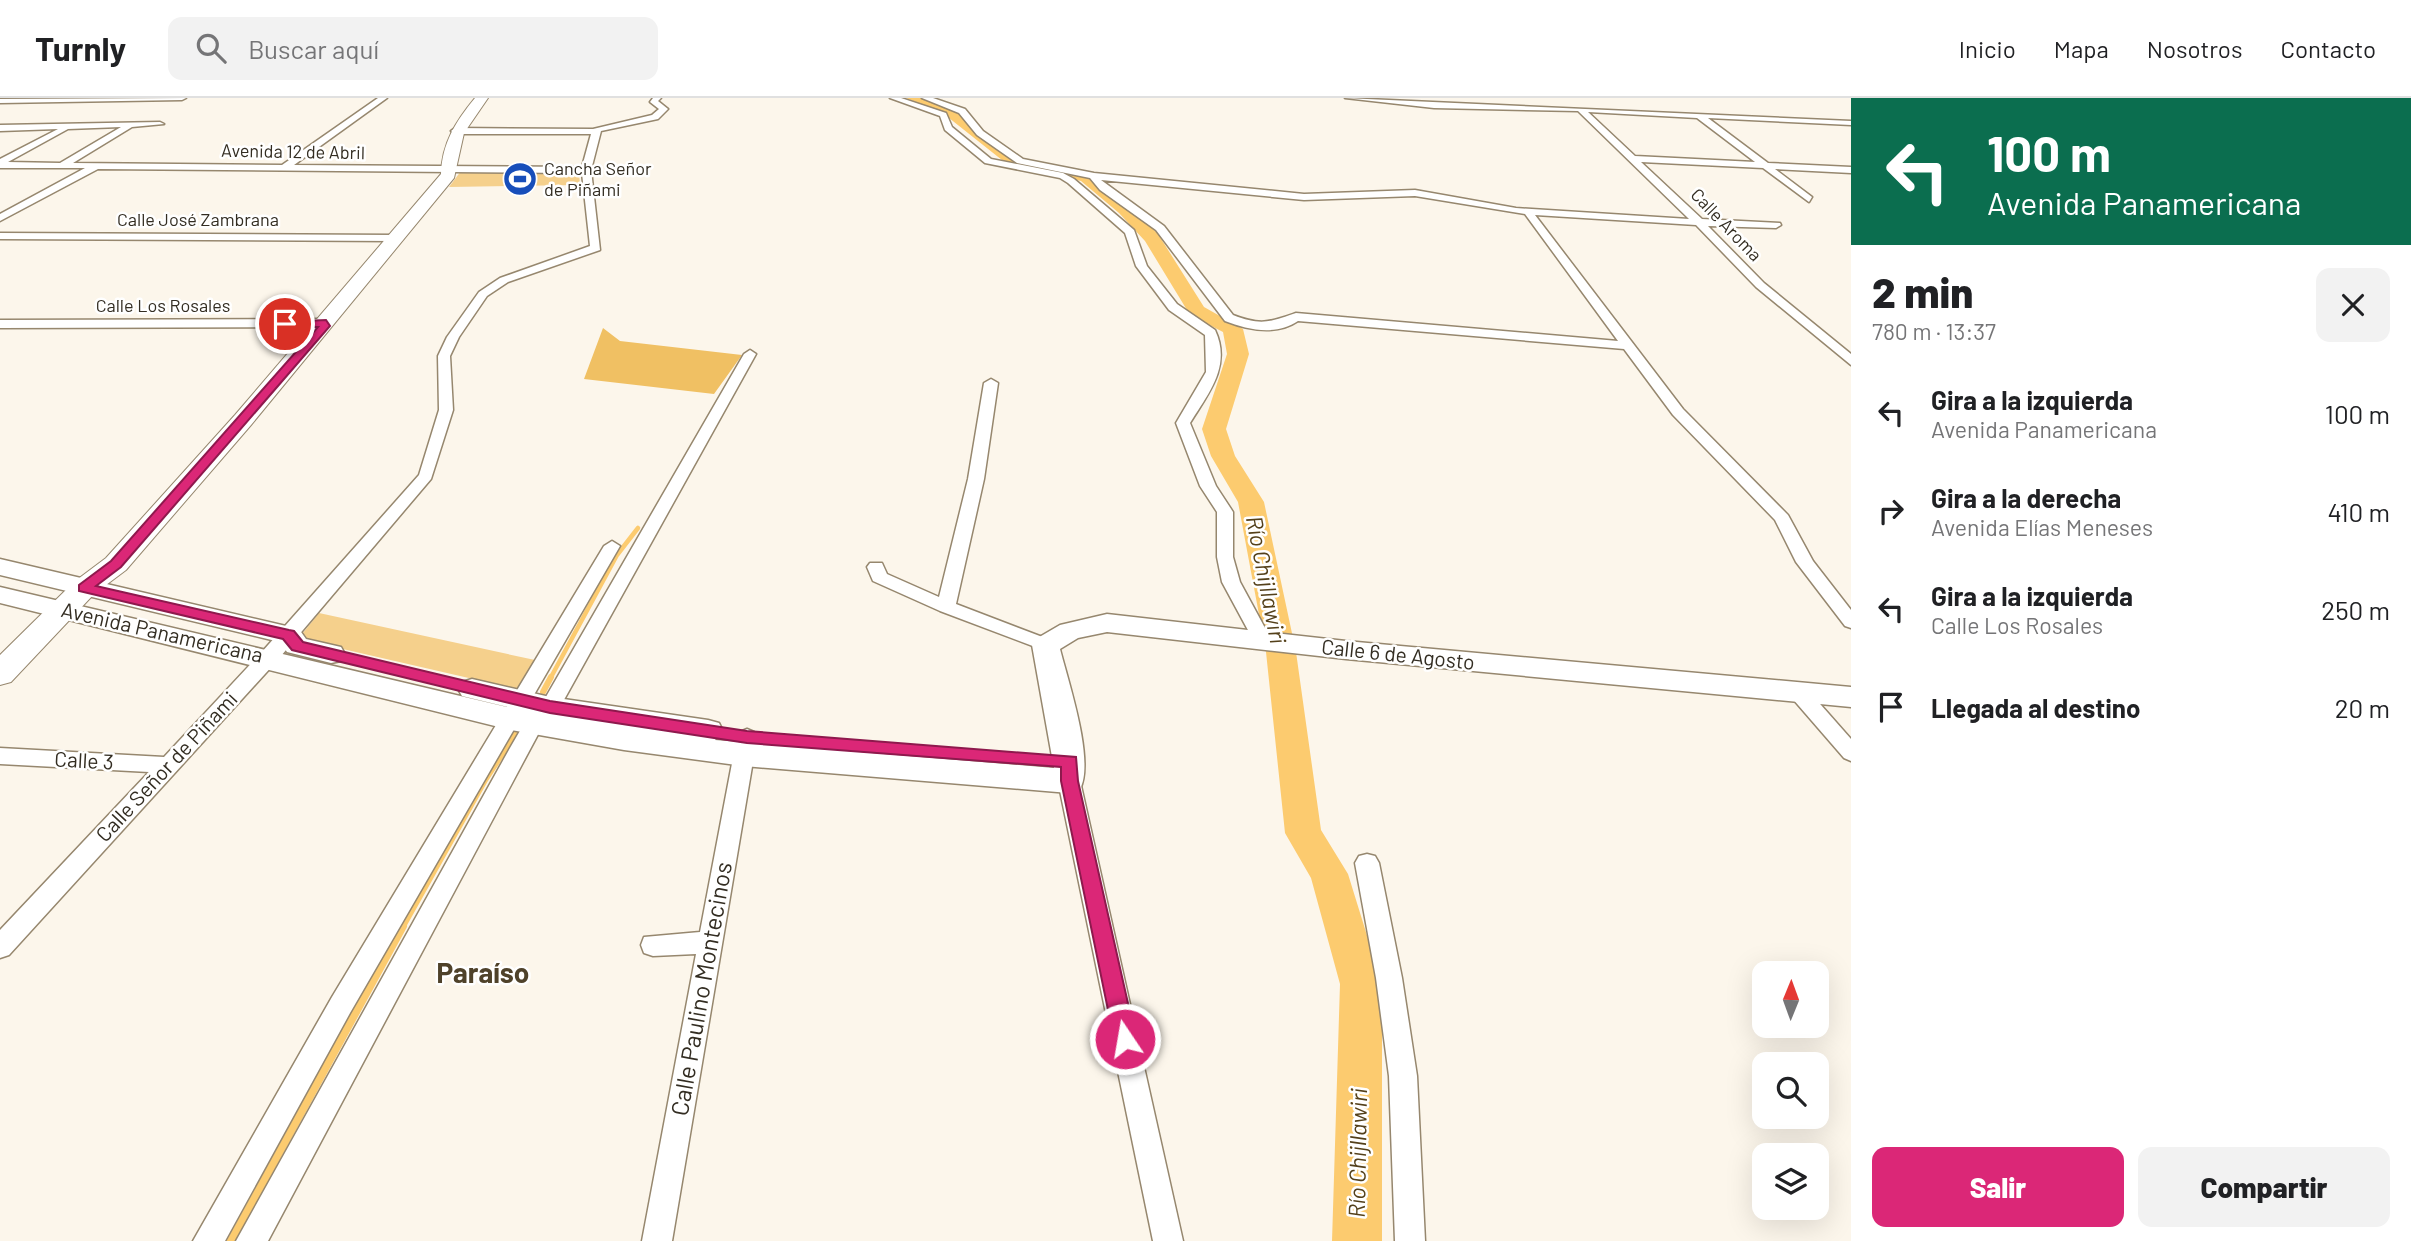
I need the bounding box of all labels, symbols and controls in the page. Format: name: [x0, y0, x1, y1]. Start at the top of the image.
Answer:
search box: [168, 17, 658, 80]
text: Turnly: [35, 28, 126, 68]
icon: search: [192, 29, 230, 67]
text: Buscar aquí: [248, 33, 379, 64]
text: Inicio: [1959, 34, 2016, 63]
text: Mapa: [2054, 34, 2109, 63]
text: Nosotros: [2147, 34, 2243, 63]
text: Contacto: [2281, 34, 2376, 63]
text: 100 m: [1987, 123, 2111, 182]
icon: left: [1872, 126, 1963, 217]
street label: Avenida 12 de Abril: [221, 139, 365, 163]
place label: Cancha Señor de Piñami: [544, 157, 652, 200]
sports icon: Cancha Señor de Piñami: [501, 160, 539, 198]
street label: Calle Aroma: [1687, 183, 1767, 265]
text: Avenida Panamericana: [1987, 183, 2301, 221]
street label: Calle José Zambrana: [117, 208, 279, 230]
text: 2 min: [1872, 266, 1973, 316]
button: close: [2316, 268, 2390, 342]
street label: Calle Los Rosales: [96, 294, 230, 316]
pin: [255, 294, 315, 354]
icon: arrive: [266, 305, 304, 343]
text: 780 m · 13:37: [1872, 317, 1996, 345]
text: Gira a la izquierda: [1931, 384, 2133, 415]
icon: left: [1872, 394, 1910, 432]
text: 100 m: [2325, 398, 2390, 429]
text: Avenida Panamericana: [1931, 415, 2157, 443]
text: Gira a la derecha: [1931, 482, 2121, 513]
icon: right: [1872, 492, 1910, 530]
text: 410 m: [2328, 496, 2390, 527]
water label: Río Chijllawiri: [1241, 513, 1293, 646]
text: Avenida Elías Meneses: [1931, 513, 2153, 541]
text: Gira a la izquierda: [1931, 580, 2133, 611]
icon: left: [1872, 590, 1910, 628]
text: 250 m: [2321, 594, 2390, 625]
street label: Avenida Panamericana: [59, 596, 266, 667]
text: Calle Los Rosales: [1931, 611, 2103, 639]
street label: Calle 6 de Agosto: [1320, 633, 1476, 674]
street label: Calle Señor de Piñami: [90, 686, 242, 846]
icon: arrive: [1872, 688, 1910, 726]
text: Llegada al destino: [1931, 692, 2140, 723]
text: 20 m: [2335, 692, 2390, 723]
street label: Calle 3: [54, 745, 114, 774]
street label: Calle Paulino Montecinos: [664, 860, 737, 1118]
district label: Paraíso: [437, 955, 529, 989]
north arrow: [1752, 961, 1829, 1038]
map controls: [1752, 961, 1829, 1220]
position arrow: [1088, 1002, 1162, 1076]
button: search: [1752, 1052, 1829, 1129]
water label: Río Chijllawiri: [1342, 1088, 1372, 1218]
button: layers: [1752, 1143, 1829, 1220]
button: Salir: [1872, 1147, 2124, 1227]
button: Compartir: [2138, 1147, 2390, 1227]

